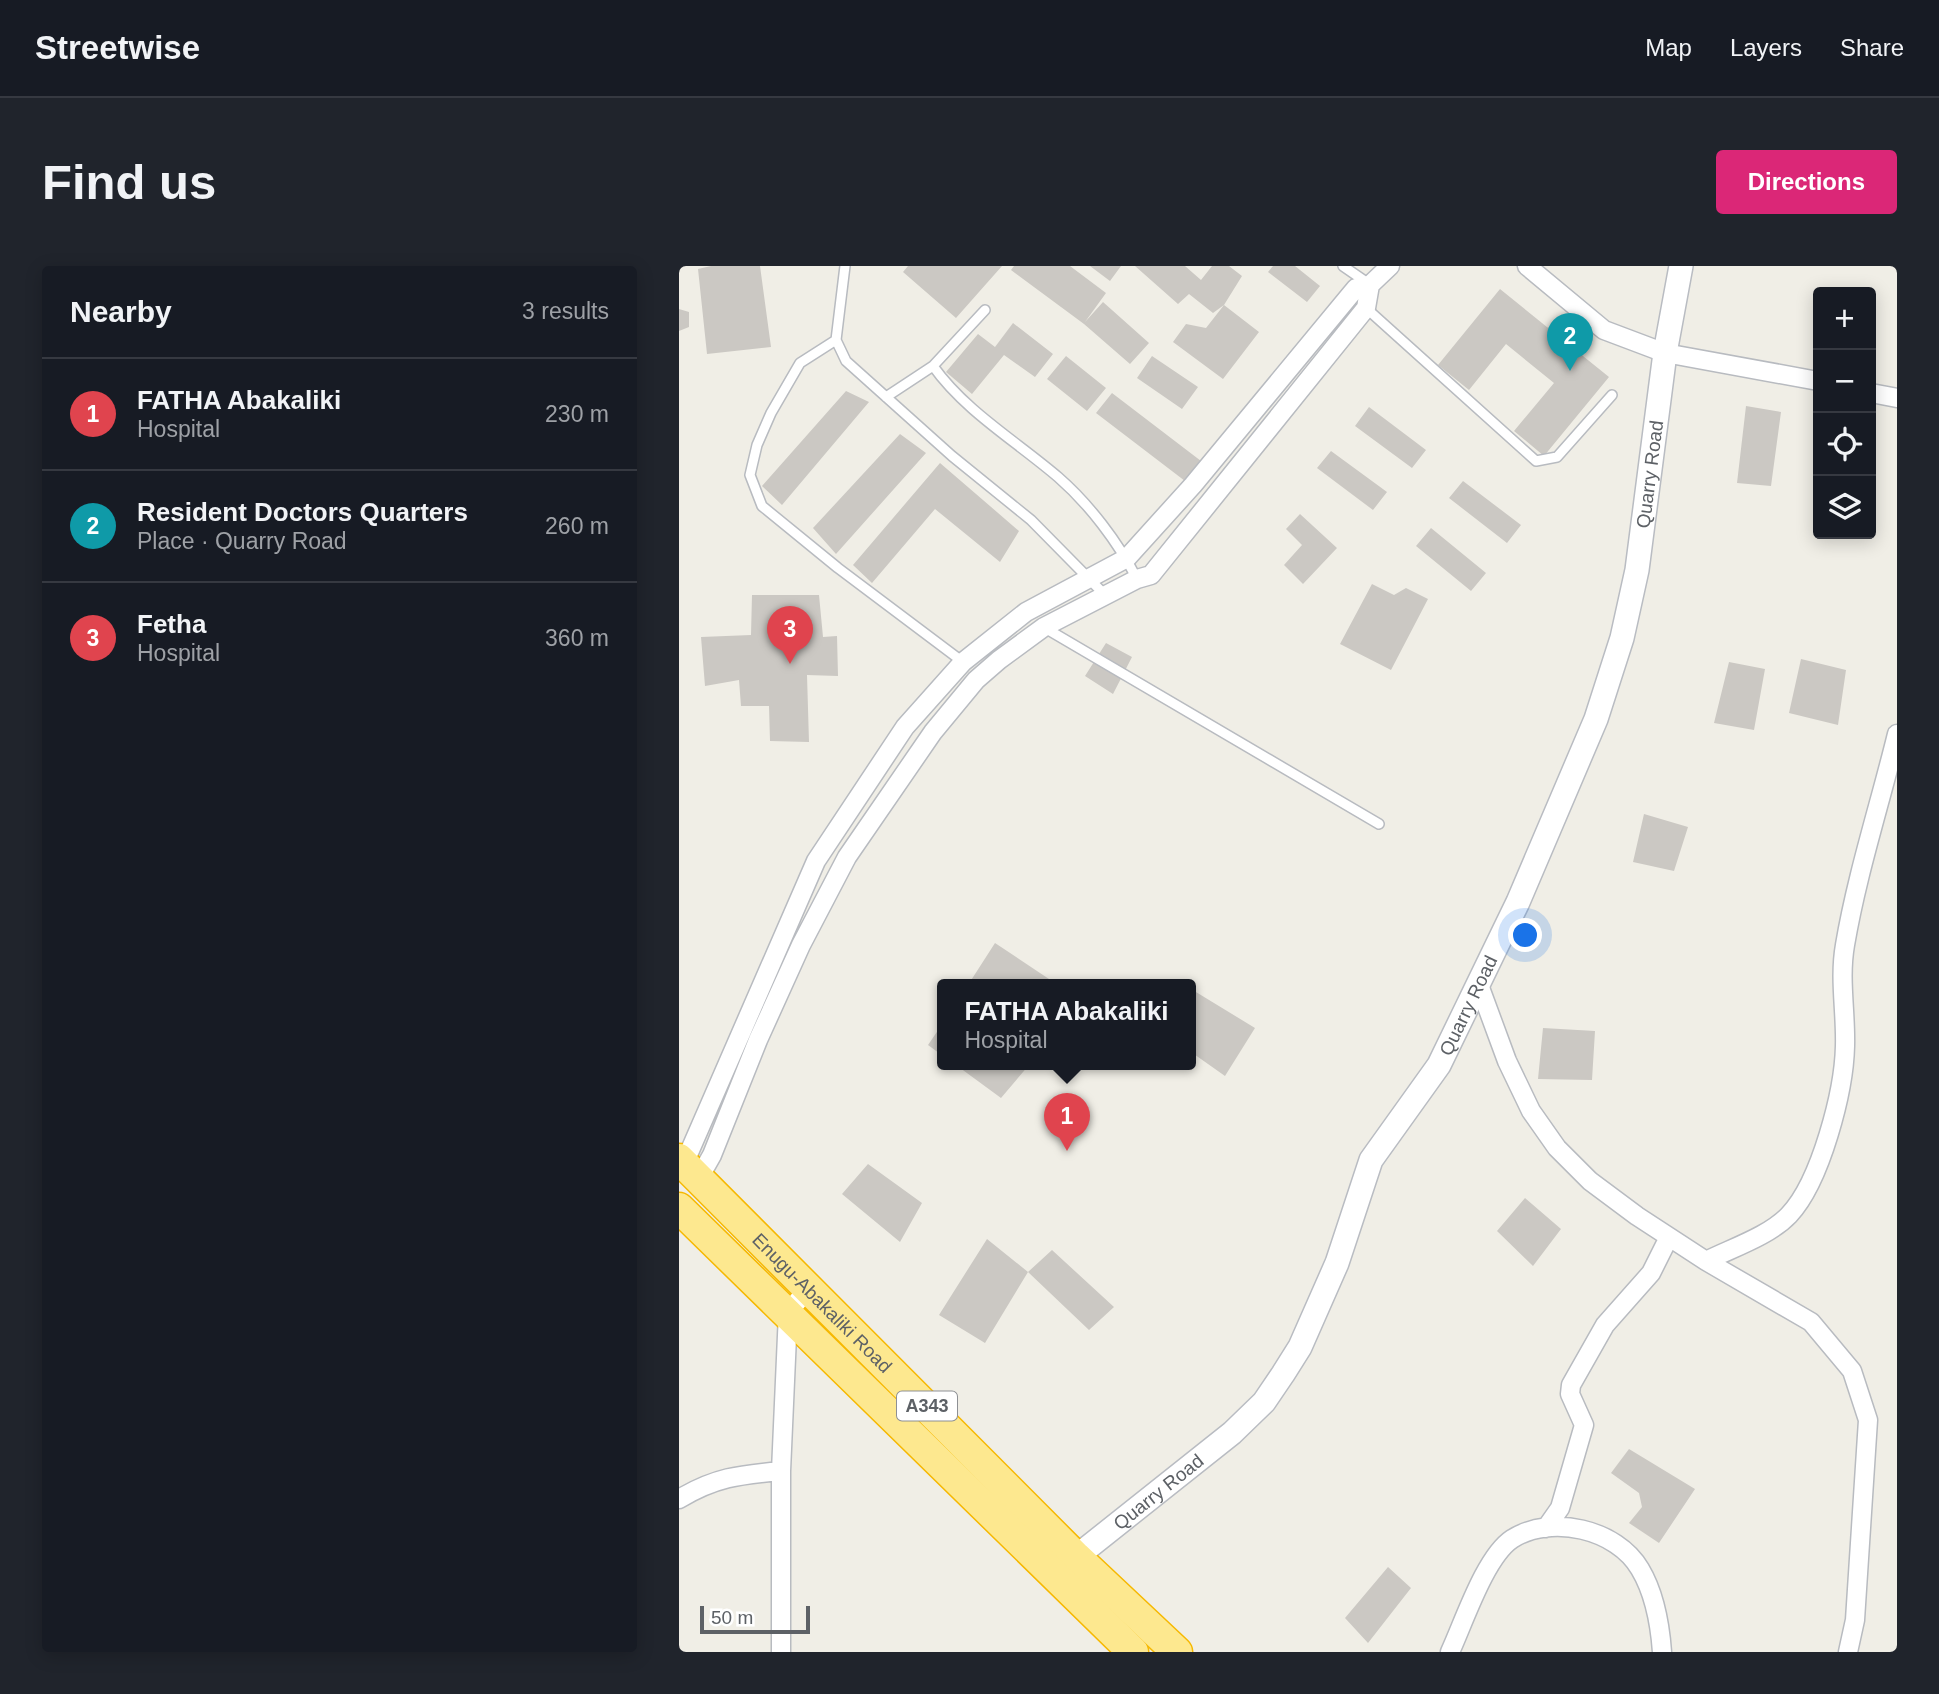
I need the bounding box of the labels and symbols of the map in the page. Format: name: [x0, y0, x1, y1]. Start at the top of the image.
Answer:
pin: 2: [1547, 313, 1593, 371]
street label: Quarry Road: [1632, 419, 1667, 530]
pin: 3: [767, 606, 813, 664]
your location: [1508, 918, 1542, 952]
street label: Quarry Road: [1435, 952, 1501, 1059]
pin: 1: [1044, 1093, 1090, 1151]
street label: Enugu-Abakaliki Road: [748, 1229, 896, 1377]
road number: A343: [897, 1392, 957, 1420]
street label: Quarry Road: [1109, 1450, 1207, 1534]
scale bar: [700, 1603, 810, 1635]

